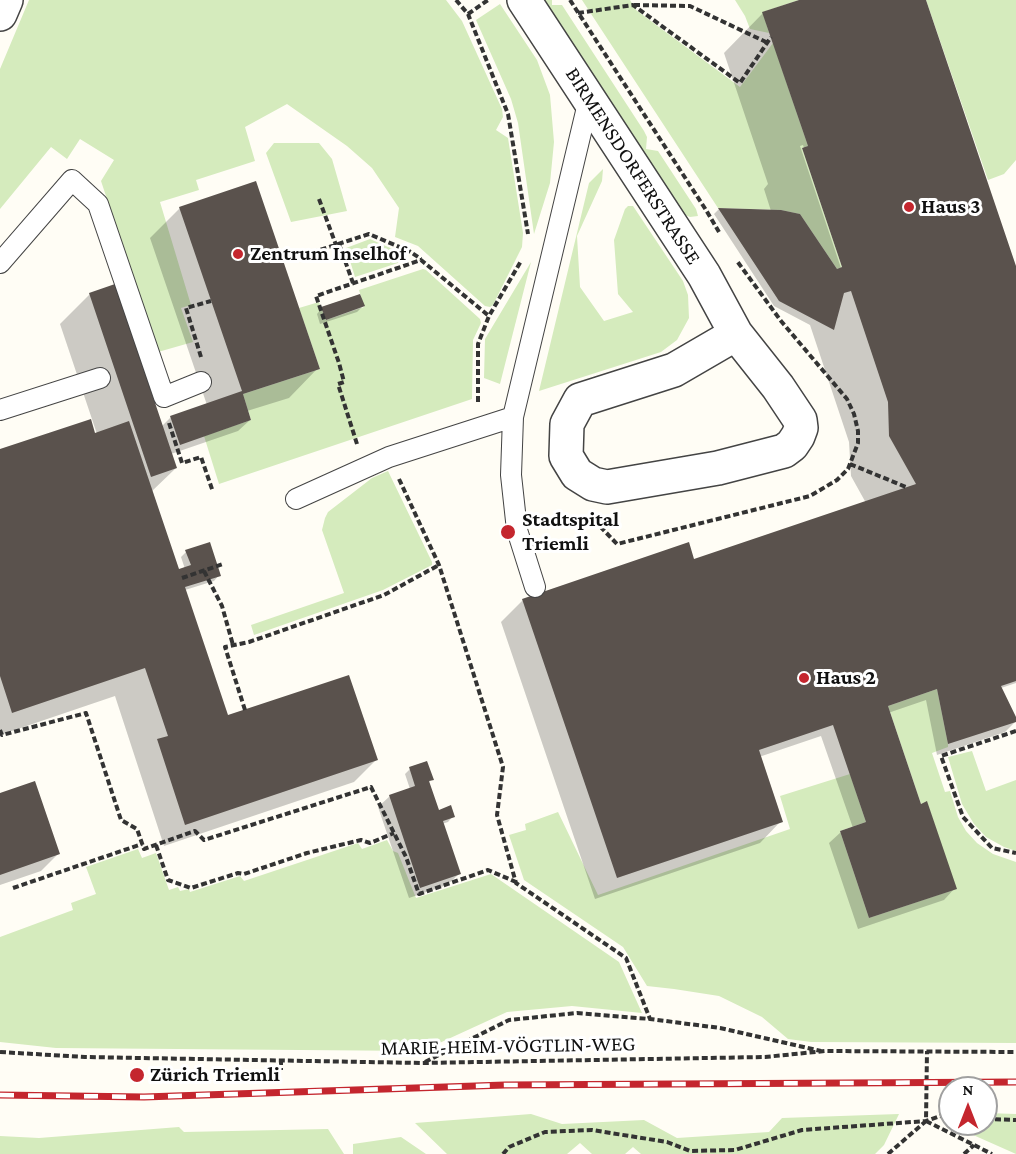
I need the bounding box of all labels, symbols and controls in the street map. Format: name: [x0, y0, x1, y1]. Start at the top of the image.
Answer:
street label: BIRMENSDORFERSTRASSE: [560, 63, 706, 269]
place label: Haus 3: [921, 194, 980, 220]
marker: Haus 3: [902, 200, 916, 214]
place label: Zentrum Inselhof: [250, 241, 406, 267]
marker: Zentrum Inselhof: [231, 247, 245, 261]
place label: Stadtspital Triemli: [522, 507, 619, 557]
marker: Stadtspital Triemli: [499, 523, 517, 541]
place label: Haus 2: [816, 665, 876, 691]
marker: Haus 2: [797, 671, 811, 685]
street label: MARIE-HEIM-VÖGTLIN-WEG: [380, 1031, 636, 1061]
place label: Zürich Triemli: [150, 1062, 280, 1088]
marker: Zürich Triemli: [128, 1066, 146, 1084]
north arrow: [938, 1076, 998, 1136]
text: N: [963, 1081, 973, 1098]

